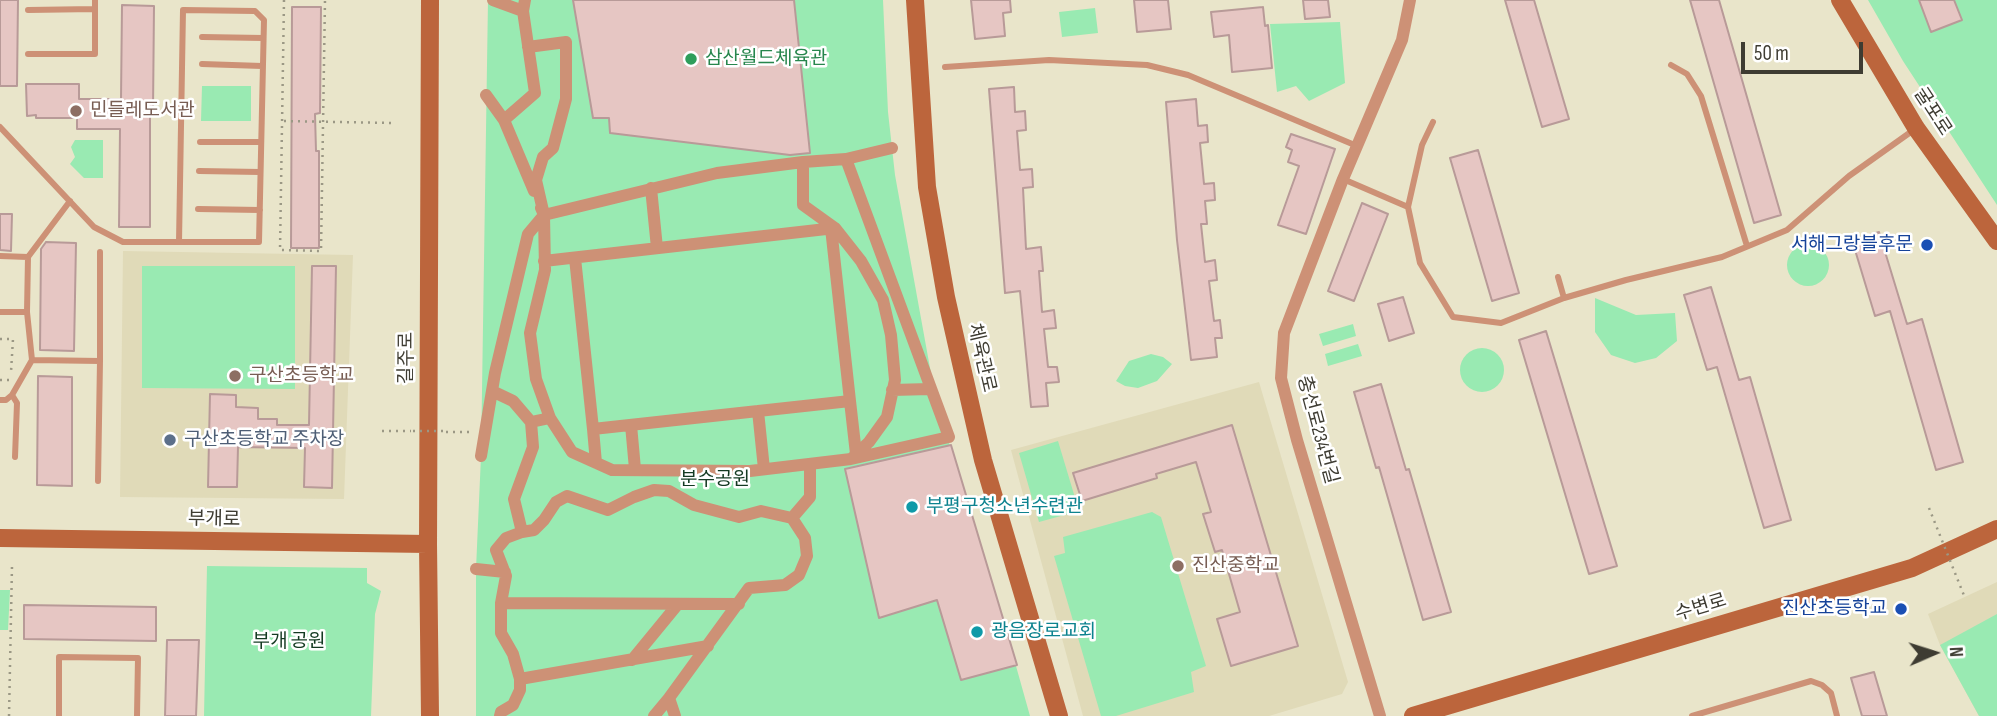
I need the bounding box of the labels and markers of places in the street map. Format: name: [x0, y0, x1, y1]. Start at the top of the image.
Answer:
place label: 삼산월드체육관: [705, 48, 827, 70]
marker: 삼산월드체육관: [683, 51, 699, 67]
place label: 민들레도서관: [90, 100, 195, 122]
marker: 민들레도서관: [68, 103, 84, 119]
place label: 서해그랑블후문: [1791, 234, 1913, 256]
marker: 서해그랑블후문: [1919, 237, 1935, 253]
place label: 구산초등학교: [249, 365, 354, 387]
marker: 구산초등학교: [227, 368, 243, 384]
place label: 구산초등학교 주차장: [184, 429, 344, 451]
marker: 구산초등학교 주차장: [162, 432, 178, 448]
place label: 부평구청소년수련관: [926, 496, 1083, 518]
marker: 부평구청소년수련관: [904, 499, 920, 515]
place label: 진산중학교: [1192, 555, 1279, 577]
marker: 진산중학교: [1170, 558, 1186, 574]
place label: 진산초등학교: [1782, 598, 1887, 620]
marker: 진산초등학교: [1893, 601, 1909, 617]
place label: 광음장로교회: [991, 621, 1096, 643]
marker: 광음장로교회: [969, 624, 985, 640]

